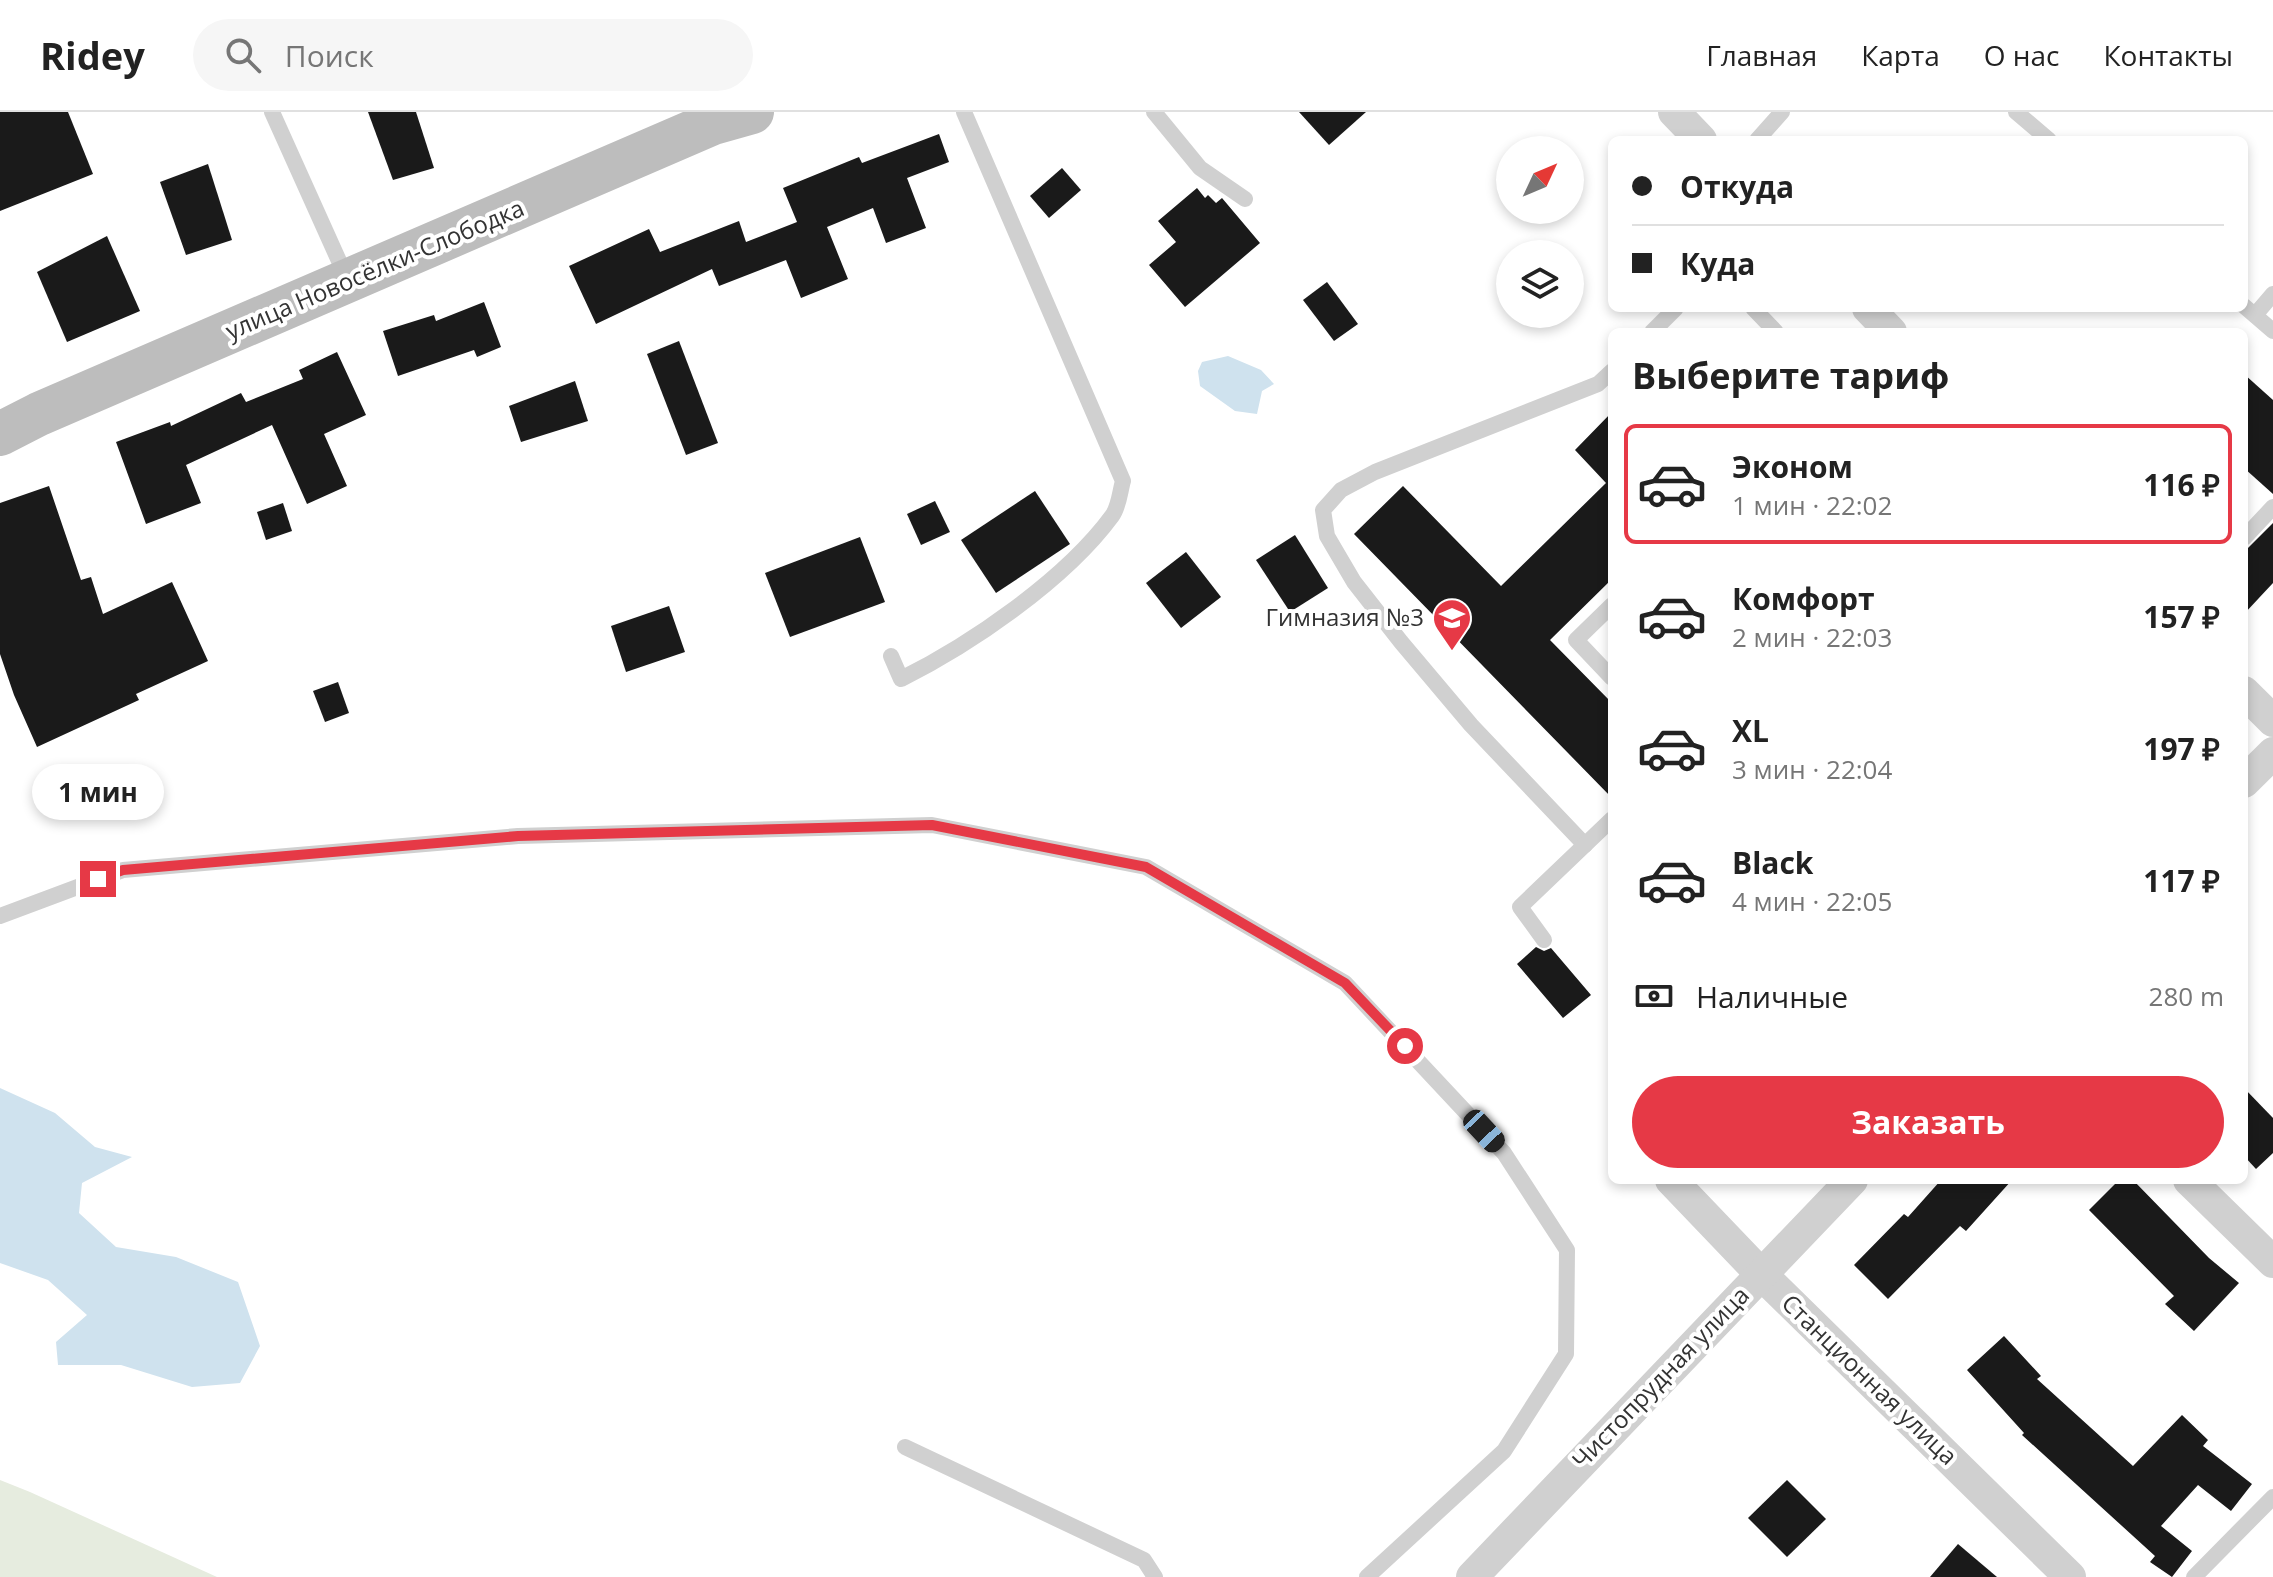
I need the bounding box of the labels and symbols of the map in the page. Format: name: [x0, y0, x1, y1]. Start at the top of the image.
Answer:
north arrow: [1496, 136, 1584, 224]
street label: улица Новосёлки-Слободка: [220, 191, 529, 347]
school or university icon: Гимназия №3: [1431, 597, 1473, 652]
place label: Гимназия №3: [1266, 600, 1424, 633]
callout: 1 мин: [32, 763, 164, 819]
route end: [80, 861, 116, 897]
route start: [1387, 1028, 1423, 1064]
car: [1459, 1105, 1509, 1157]
street label: Чистопрудная улица: [1564, 1278, 1756, 1475]
street label: Станционная улица: [1775, 1286, 1965, 1471]

